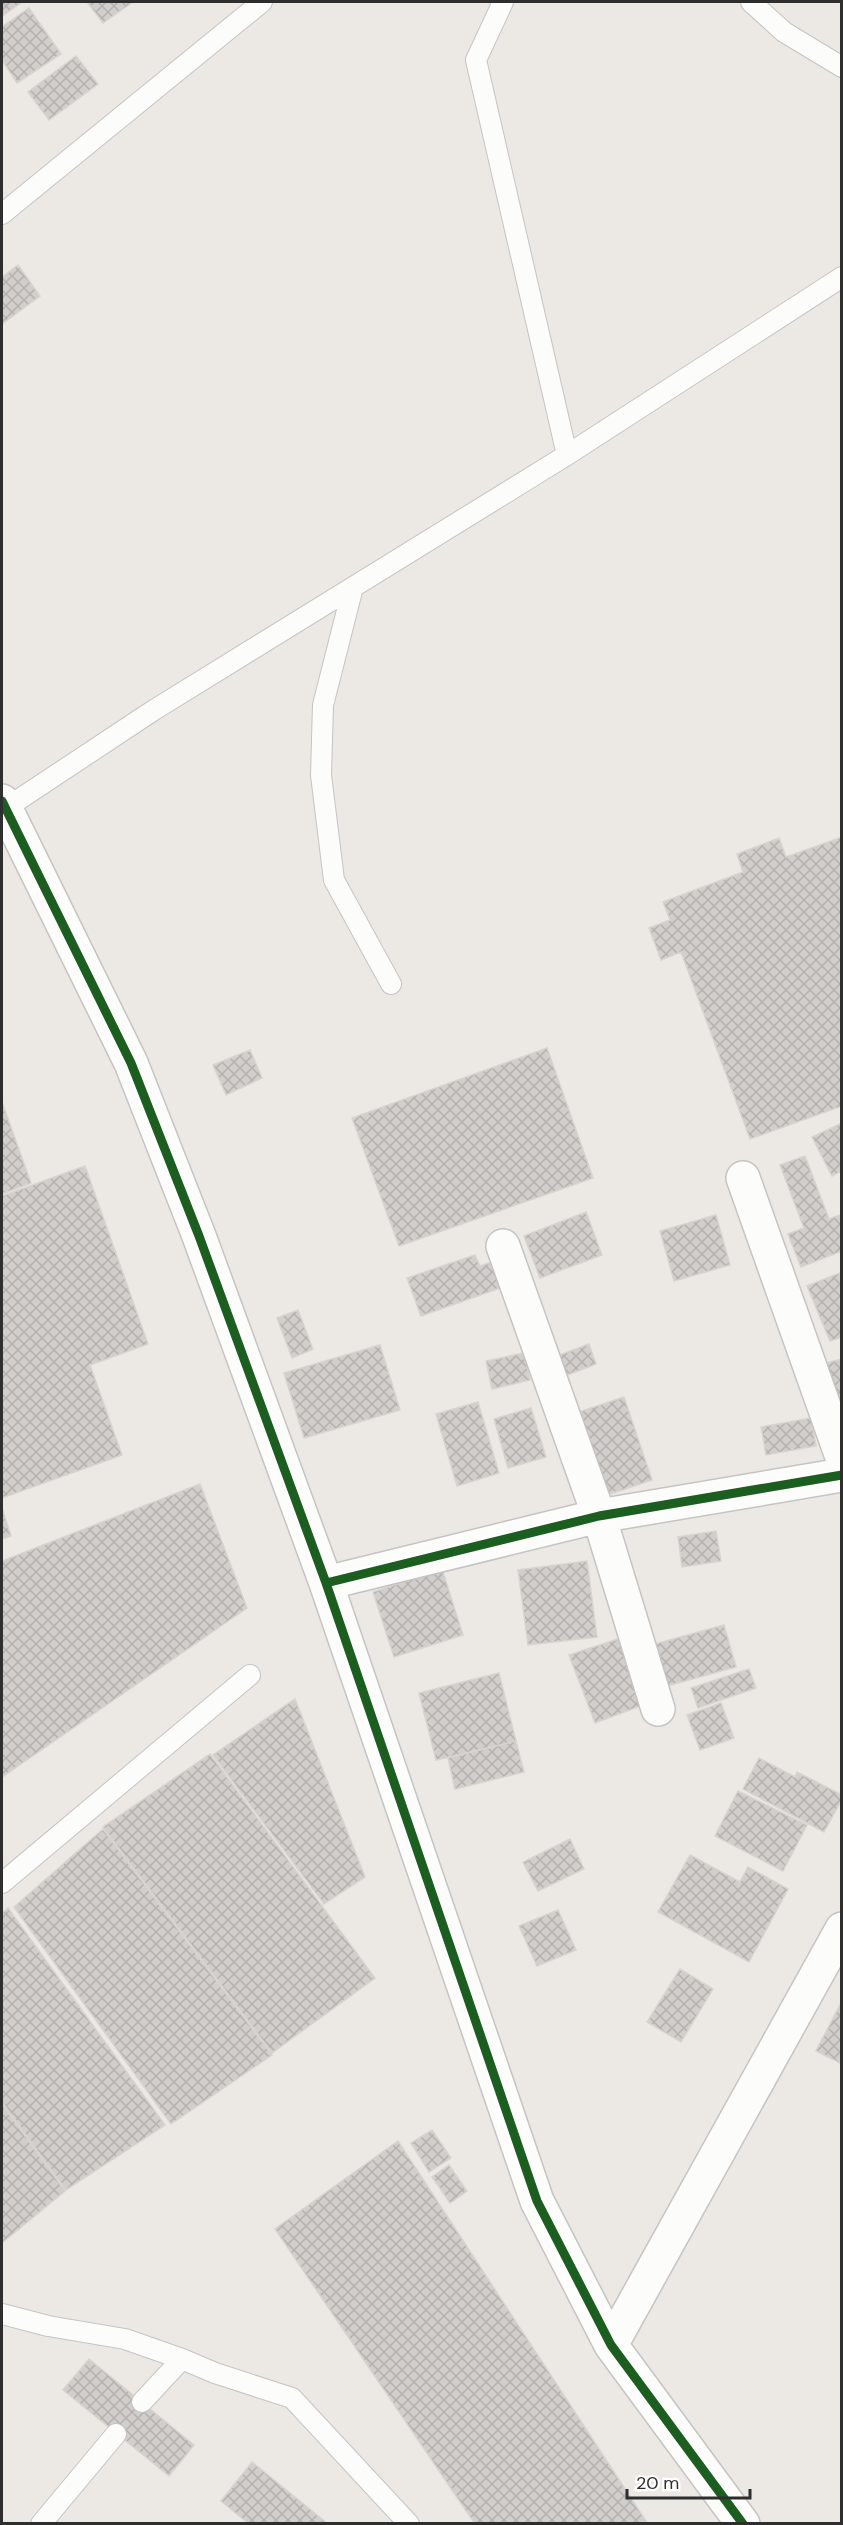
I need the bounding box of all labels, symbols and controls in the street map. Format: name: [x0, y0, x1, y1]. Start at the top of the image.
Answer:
scale bar: [627, 2462, 750, 2500]
text: 20 m: [636, 2471, 679, 2495]

